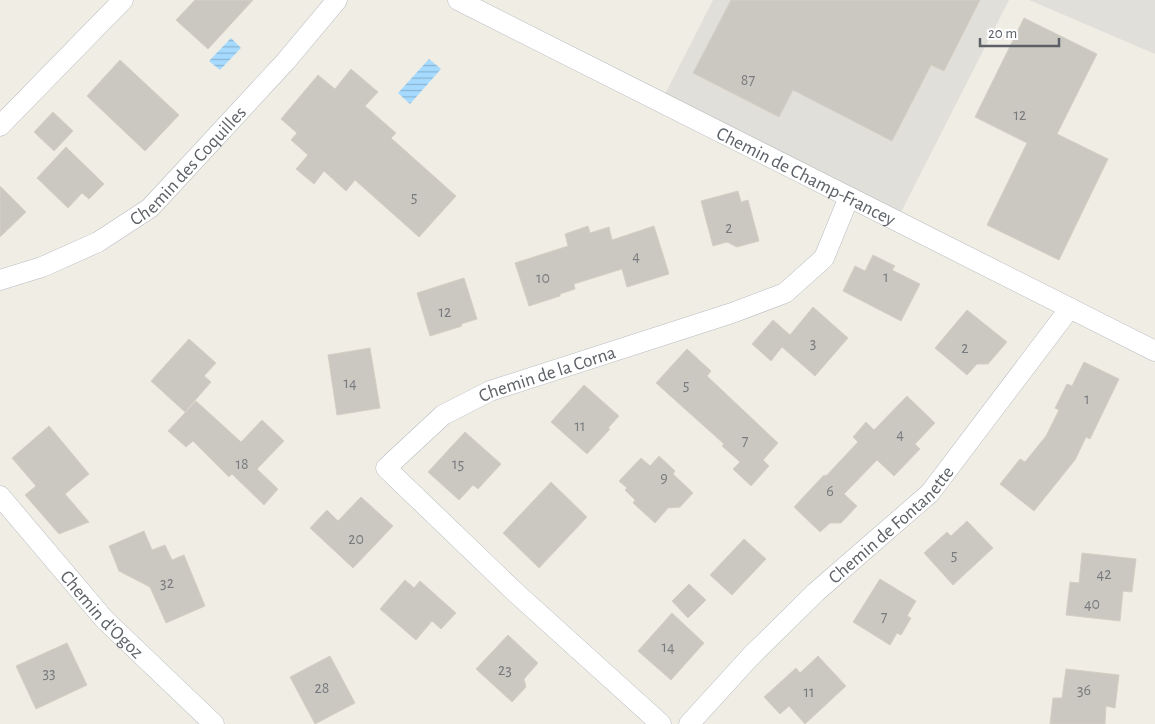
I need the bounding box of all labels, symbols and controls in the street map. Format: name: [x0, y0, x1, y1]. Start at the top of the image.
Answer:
scale bar: [980, 15, 1059, 47]
text: 20 m: [988, 26, 1017, 41]
house number: 87: [741, 72, 755, 88]
street label: Chemin des Coquilles: [127, 103, 250, 230]
house number: 12: [1014, 107, 1026, 123]
street label: Chemin de Champ-Francey: [713, 124, 898, 230]
house number: 5: [411, 189, 417, 205]
house number: 2: [725, 220, 733, 236]
house number: 4: [632, 248, 640, 264]
house number: 1: [883, 269, 889, 285]
house number: 10: [536, 270, 550, 286]
house number: 12: [439, 304, 451, 320]
house number: 3: [810, 335, 816, 351]
house number: 2: [961, 340, 969, 356]
street label: Chemin de la Corna: [476, 343, 618, 406]
house number: 14: [343, 375, 357, 391]
house number: 5: [683, 377, 689, 393]
house number: 1: [1084, 391, 1090, 407]
house number: 11: [574, 418, 586, 434]
house number: 4: [896, 426, 904, 442]
house number: 7: [742, 433, 749, 449]
house number: 18: [235, 456, 249, 472]
house number: 15: [452, 456, 464, 472]
street label: Chemin de Fontanette: [825, 463, 958, 588]
house number: 9: [660, 470, 668, 486]
house number: 6: [826, 483, 834, 499]
house number: 20: [348, 531, 364, 547]
house number: 5: [951, 547, 957, 563]
house number: 42: [1097, 566, 1111, 582]
street label: Chemin d'Ogoz: [56, 567, 147, 662]
house number: 32: [160, 575, 174, 591]
house number: 40: [1084, 596, 1100, 612]
house number: 7: [881, 609, 888, 625]
house number: 14: [661, 639, 675, 655]
house number: 23: [498, 662, 512, 678]
house number: 33: [42, 665, 56, 681]
house number: 28: [315, 680, 329, 696]
house number: 36: [1077, 682, 1091, 698]
house number: 11: [803, 684, 815, 700]

